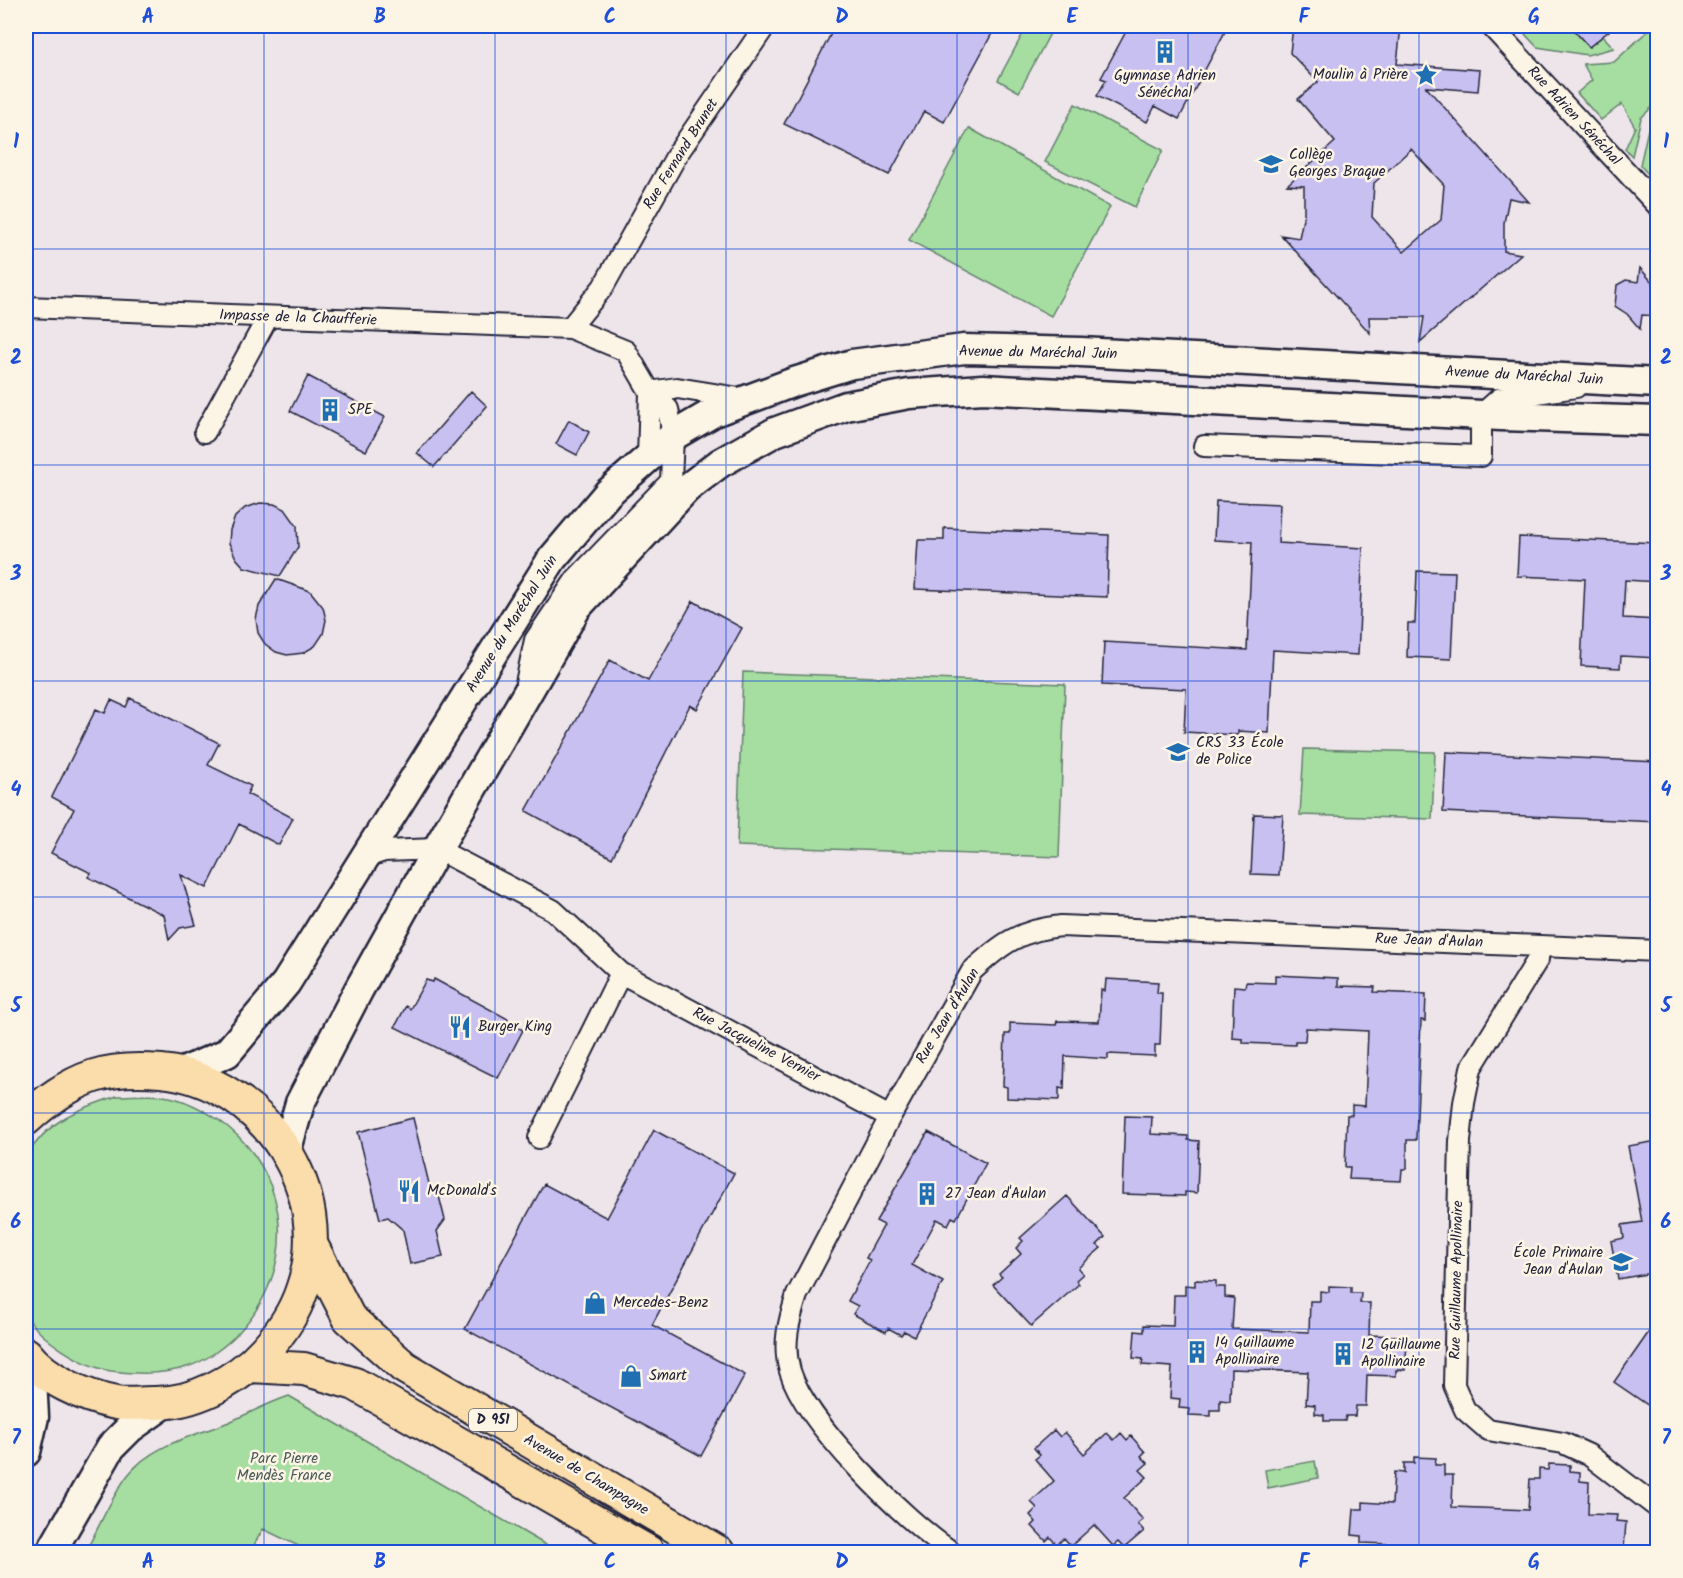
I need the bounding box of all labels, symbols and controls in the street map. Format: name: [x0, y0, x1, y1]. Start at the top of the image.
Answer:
text: A: [142, 2, 154, 34]
text: B: [374, 2, 386, 34]
text: C: [604, 2, 616, 34]
text: D: [835, 2, 849, 34]
text: E: [1066, 2, 1078, 34]
text: F: [1299, 2, 1311, 34]
text: G: [1528, 2, 1540, 34]
building icon: Gymnase Adrien Sénéchal: [1152, 39, 1178, 65]
street label: Rue Adrien Sénéchal: [1521, 61, 1627, 172]
place icon: Moulin à Prière: [1413, 62, 1439, 88]
place label: Moulin à Prière: [1313, 63, 1408, 87]
place label: Gymnase Adrien Sénéchal: [1114, 64, 1216, 105]
street label: Rue Fernand Brunet: [637, 94, 725, 214]
text: 1: [13, 127, 19, 159]
text: 1: [1663, 127, 1669, 159]
place label: Collège Georges Braque: [1289, 143, 1386, 184]
school or university icon: Collège Georges Braque: [1258, 151, 1284, 177]
street label: Impasse de la Chaufferie: [219, 303, 378, 333]
street label: Avenue du Maréchal Juin: [959, 340, 1117, 366]
text: 2: [10, 343, 22, 375]
text: 2: [1660, 343, 1672, 375]
street label: Avenue du Maréchal Juin: [1444, 360, 1604, 392]
building icon: SPE: [317, 397, 343, 423]
place label: SPE: [348, 398, 374, 422]
street label: Avenue du Maréchal Juin: [460, 550, 564, 698]
text: 3: [10, 559, 22, 591]
text: 3: [1660, 559, 1672, 591]
place label: CRS 33 École de Police: [1196, 731, 1284, 772]
school or university icon: CRS 33 École de Police: [1165, 739, 1191, 765]
text: 4: [11, 775, 22, 807]
text: 4: [1661, 775, 1672, 807]
street label: Rue Jean d'Aulan: [1374, 927, 1484, 955]
street label: Rue Jean d'Aulan: [910, 963, 986, 1069]
text: 5: [10, 991, 23, 1023]
text: 5: [1660, 991, 1673, 1023]
street label: Rue Jacqueline Vernier: [688, 1001, 825, 1089]
restaurant icon: Burger King: [447, 1014, 473, 1040]
place label: Burger King: [478, 1015, 552, 1039]
restaurant icon: McDonald's: [396, 1178, 422, 1204]
place label: McDonald's: [427, 1179, 497, 1203]
building icon: 27 Jean d'Aulan: [914, 1181, 940, 1207]
place label: 27 Jean d'Aulan: [945, 1182, 1046, 1206]
street label: Rue Guillaume Apollinaire: [1444, 1200, 1470, 1360]
text: 6: [11, 1207, 22, 1239]
text: 6: [1661, 1207, 1672, 1239]
place label: École Primaire Jean d'Aulan: [1513, 1241, 1603, 1282]
school or university icon: École Primaire Jean d'Aulan: [1608, 1249, 1634, 1275]
shop icon: Mercedes-Benz: [582, 1290, 608, 1316]
place label: Mercedes-Benz: [613, 1291, 709, 1315]
place label: 14 Guillaume Apollinaire: [1215, 1331, 1294, 1372]
place label: 12 Guillaume Apollinaire: [1361, 1333, 1441, 1374]
building icon: 14 Guillaume Apollinaire: [1184, 1339, 1210, 1365]
building icon: 12 Guillaume Apollinaire: [1330, 1341, 1356, 1367]
shop icon: Smart: [618, 1363, 644, 1389]
place label: Smart: [649, 1364, 687, 1388]
road number: D 951: [469, 1409, 517, 1431]
text: 7: [11, 1423, 21, 1455]
text: 7: [1661, 1423, 1671, 1455]
street label: Avenue de Champagne: [519, 1428, 653, 1522]
park label: Parc Pierre Mendès France: [237, 1447, 331, 1488]
text: A: [142, 1547, 154, 1578]
text: B: [374, 1547, 386, 1578]
text: C: [604, 1547, 616, 1578]
text: D: [835, 1547, 849, 1578]
text: E: [1066, 1547, 1078, 1578]
text: F: [1299, 1547, 1311, 1578]
text: G: [1528, 1547, 1540, 1578]

